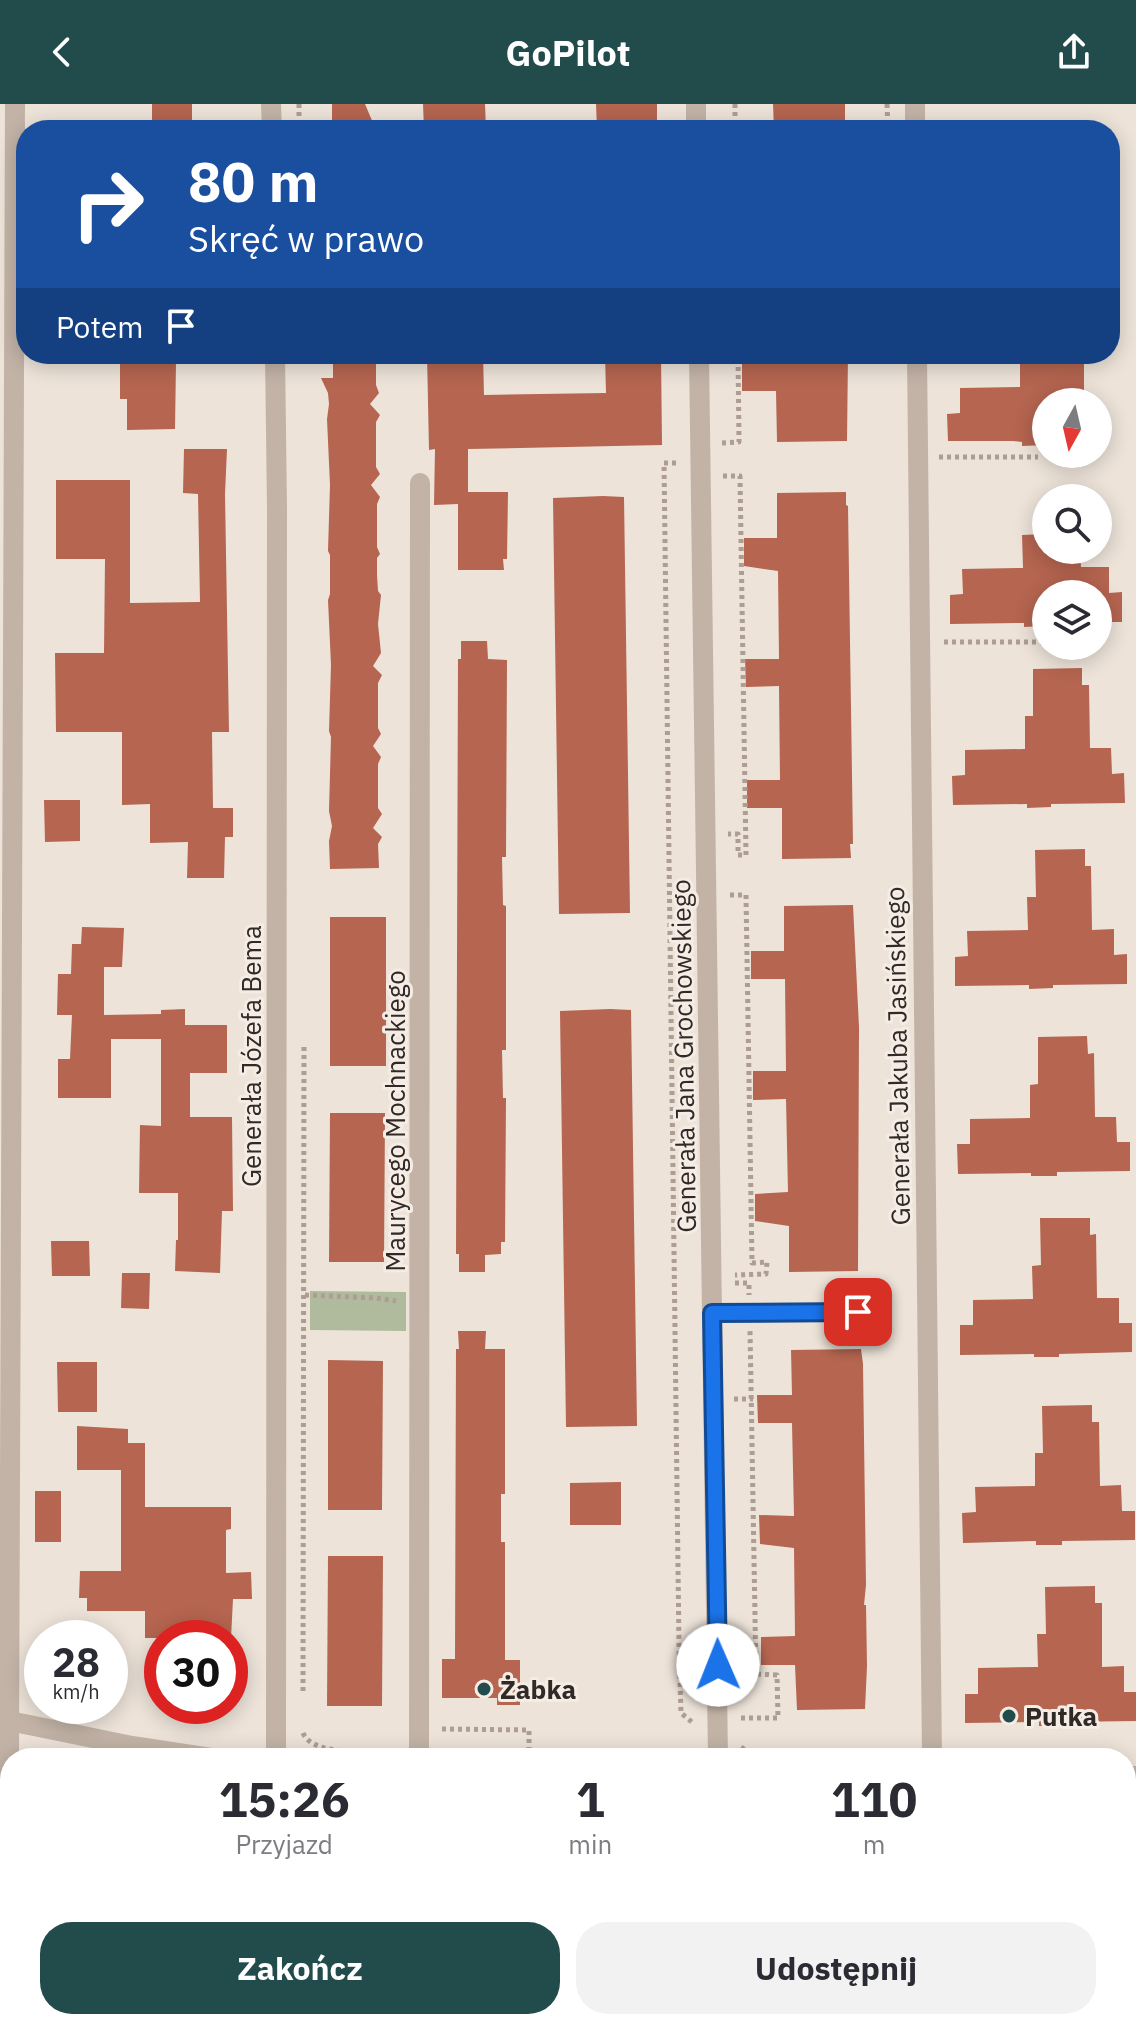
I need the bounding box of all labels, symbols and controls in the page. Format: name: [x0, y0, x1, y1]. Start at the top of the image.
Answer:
text: GoPilot: [506, 29, 630, 76]
icon: back: [40, 30, 84, 74]
icon: share: [1052, 30, 1096, 74]
text: 80 m: [188, 145, 318, 217]
icon: right: [56, 152, 160, 256]
text: Skręć w prawo: [188, 215, 424, 262]
icon: arrive: [159, 304, 203, 348]
text: Potem: [56, 307, 143, 346]
north arrow: [1032, 388, 1112, 468]
map controls: [1032, 388, 1112, 660]
button: search: [1032, 484, 1112, 564]
button: layers: [1032, 580, 1112, 660]
street label: Generała Jana Grochowskiego: [663, 879, 703, 1233]
street label: Generała Jakuba Jasińskiego: [877, 886, 917, 1226]
street label: Generała Józefa Bema: [234, 925, 268, 1187]
street label: Maurycego Mochnackiego: [378, 970, 412, 1272]
pin: [824, 1278, 892, 1346]
icon: arrive: [836, 1290, 880, 1334]
speed limit sign: 30: [144, 1620, 248, 1724]
position arrow: [676, 1623, 760, 1707]
text: 28: [52, 1636, 100, 1688]
place label: Żabka: [500, 1672, 576, 1706]
text: km/h: [52, 1678, 100, 1705]
marker: Żabka: [475, 1680, 493, 1698]
place label: Putka: [1025, 1699, 1098, 1733]
marker: Putka: [1000, 1707, 1018, 1725]
text: 15:26: [219, 1768, 350, 1830]
text: 1: [576, 1768, 605, 1830]
text: 110: [831, 1768, 917, 1830]
text: Przyjazd: [235, 1827, 333, 1861]
text: min: [568, 1827, 612, 1861]
text: m: [863, 1827, 885, 1861]
button: Zakończ: [40, 1922, 560, 2014]
button: Udostępnij: [576, 1922, 1096, 2014]

